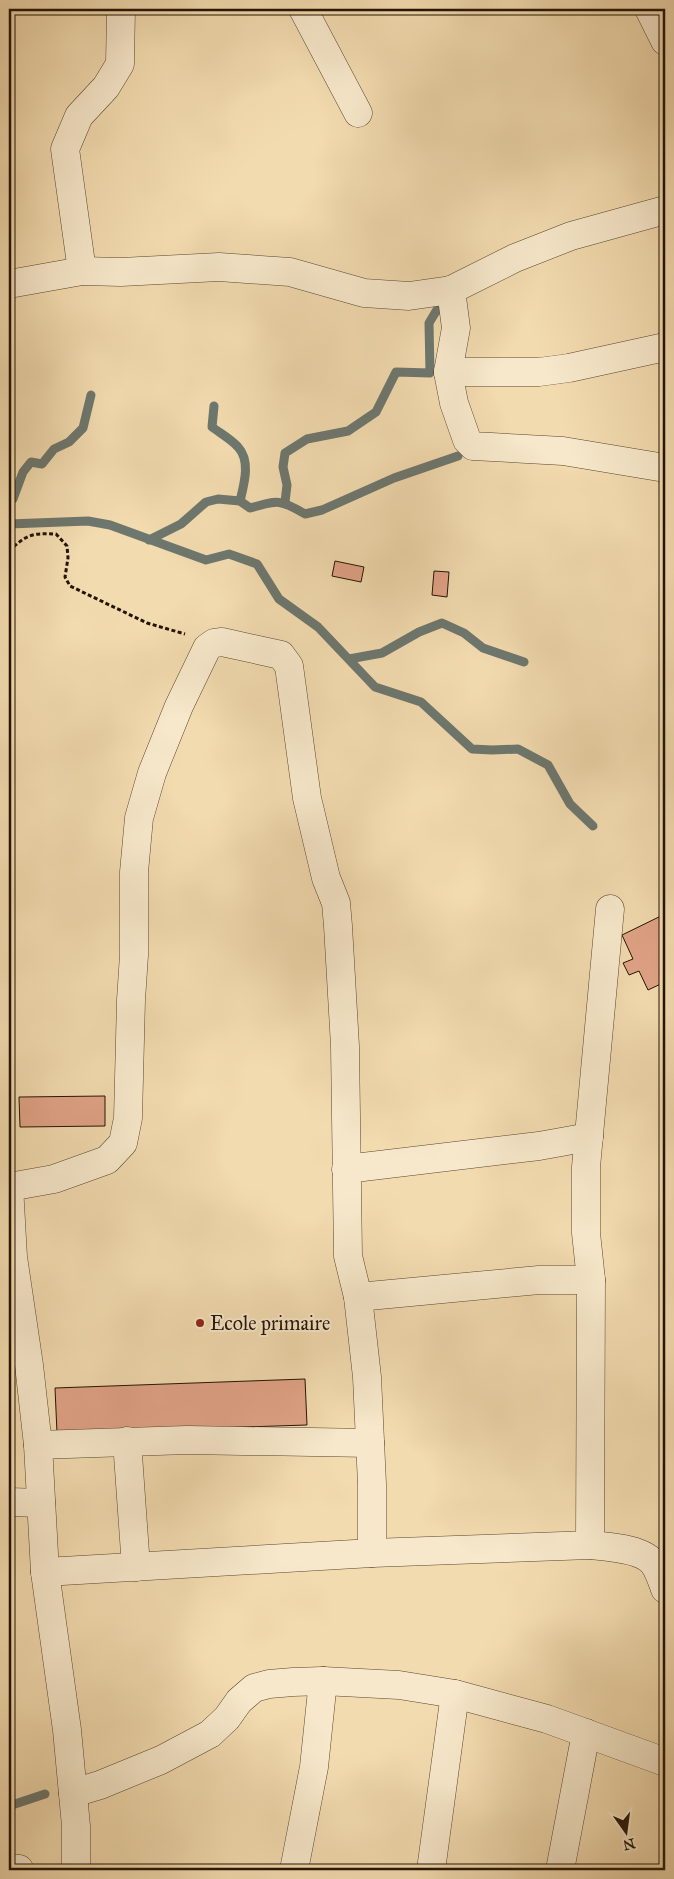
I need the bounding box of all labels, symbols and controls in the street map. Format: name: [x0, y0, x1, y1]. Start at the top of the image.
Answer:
place label: Ecole primaire: [210, 1311, 330, 1335]
marker: Ecole primaire: [194, 1317, 206, 1329]
north arrow: [602, 1806, 652, 1856]
text: N: [621, 1834, 637, 1854]

